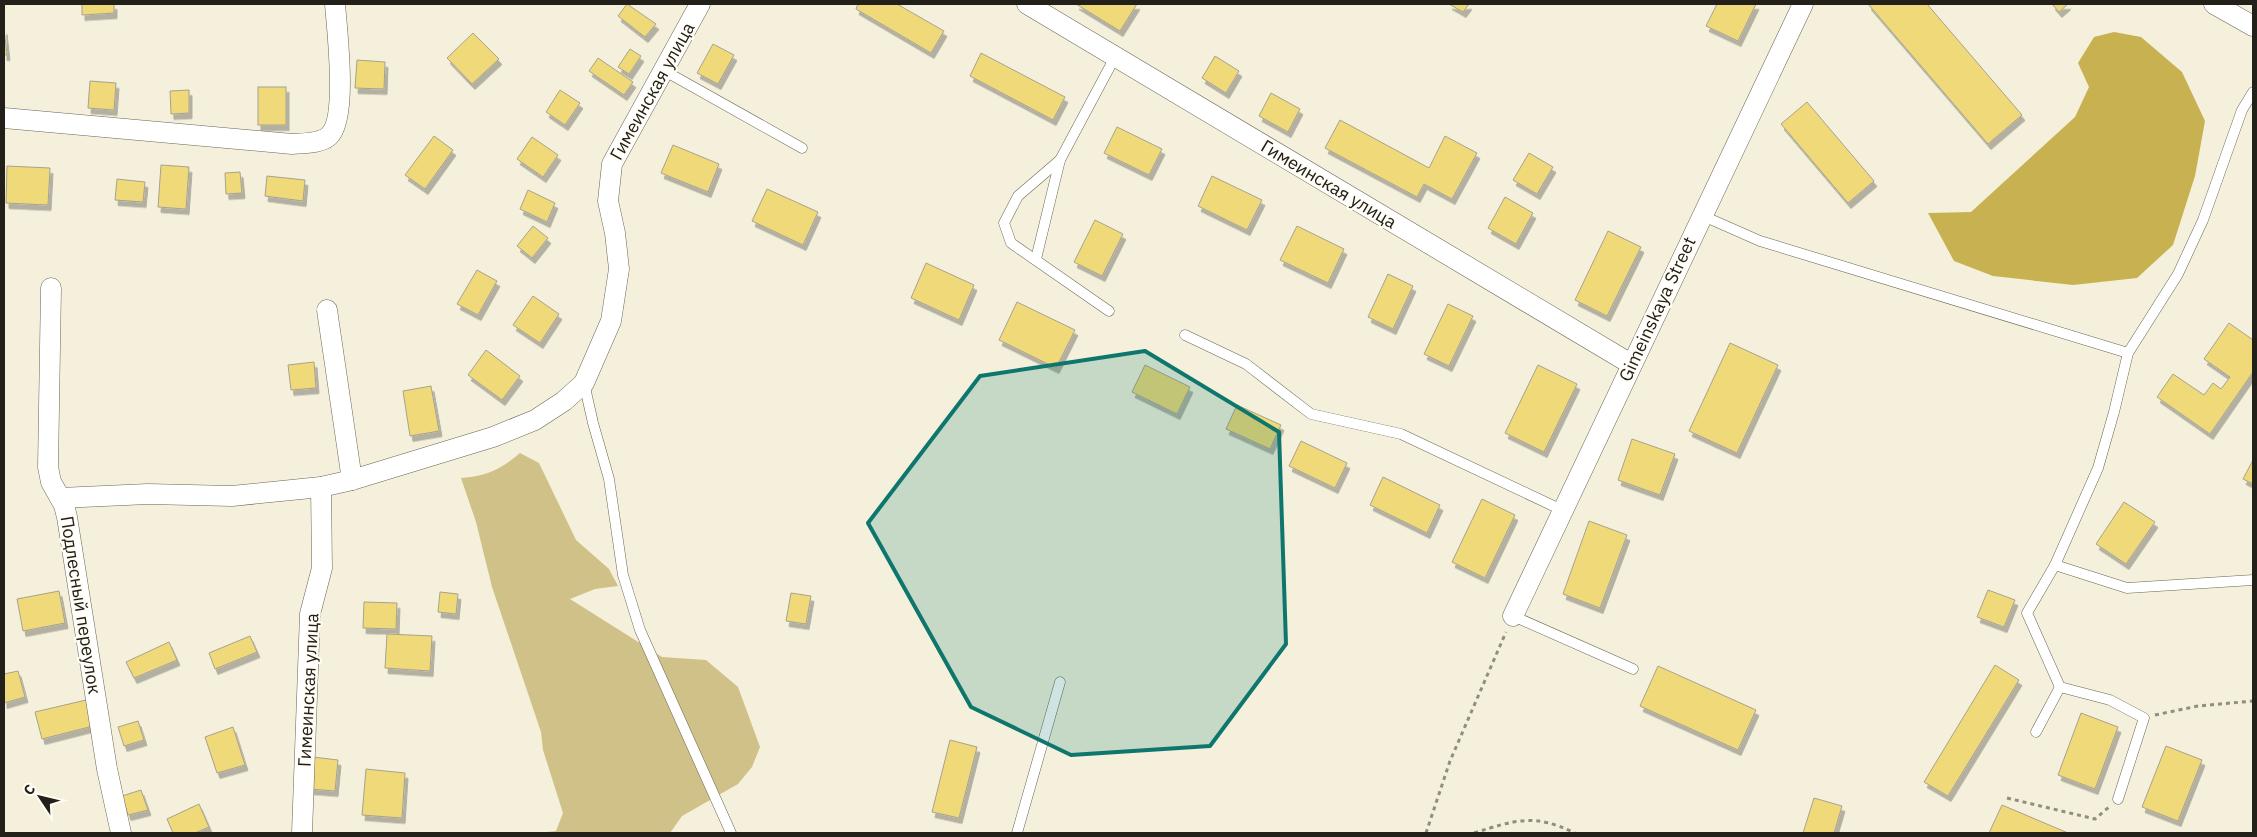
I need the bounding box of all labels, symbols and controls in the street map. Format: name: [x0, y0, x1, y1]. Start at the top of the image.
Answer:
street label: Гимеинская улица: [605, 18, 700, 164]
street label: Гимеинская улица: [1257, 134, 1401, 234]
street label: Gimeinskaya Street: [1613, 233, 1701, 385]
street label: Подлесный переулок: [56, 514, 106, 696]
street label: Гимеинская улица: [292, 612, 324, 768]
north arrow: [15, 772, 65, 822]
text: С: [19, 781, 39, 798]

